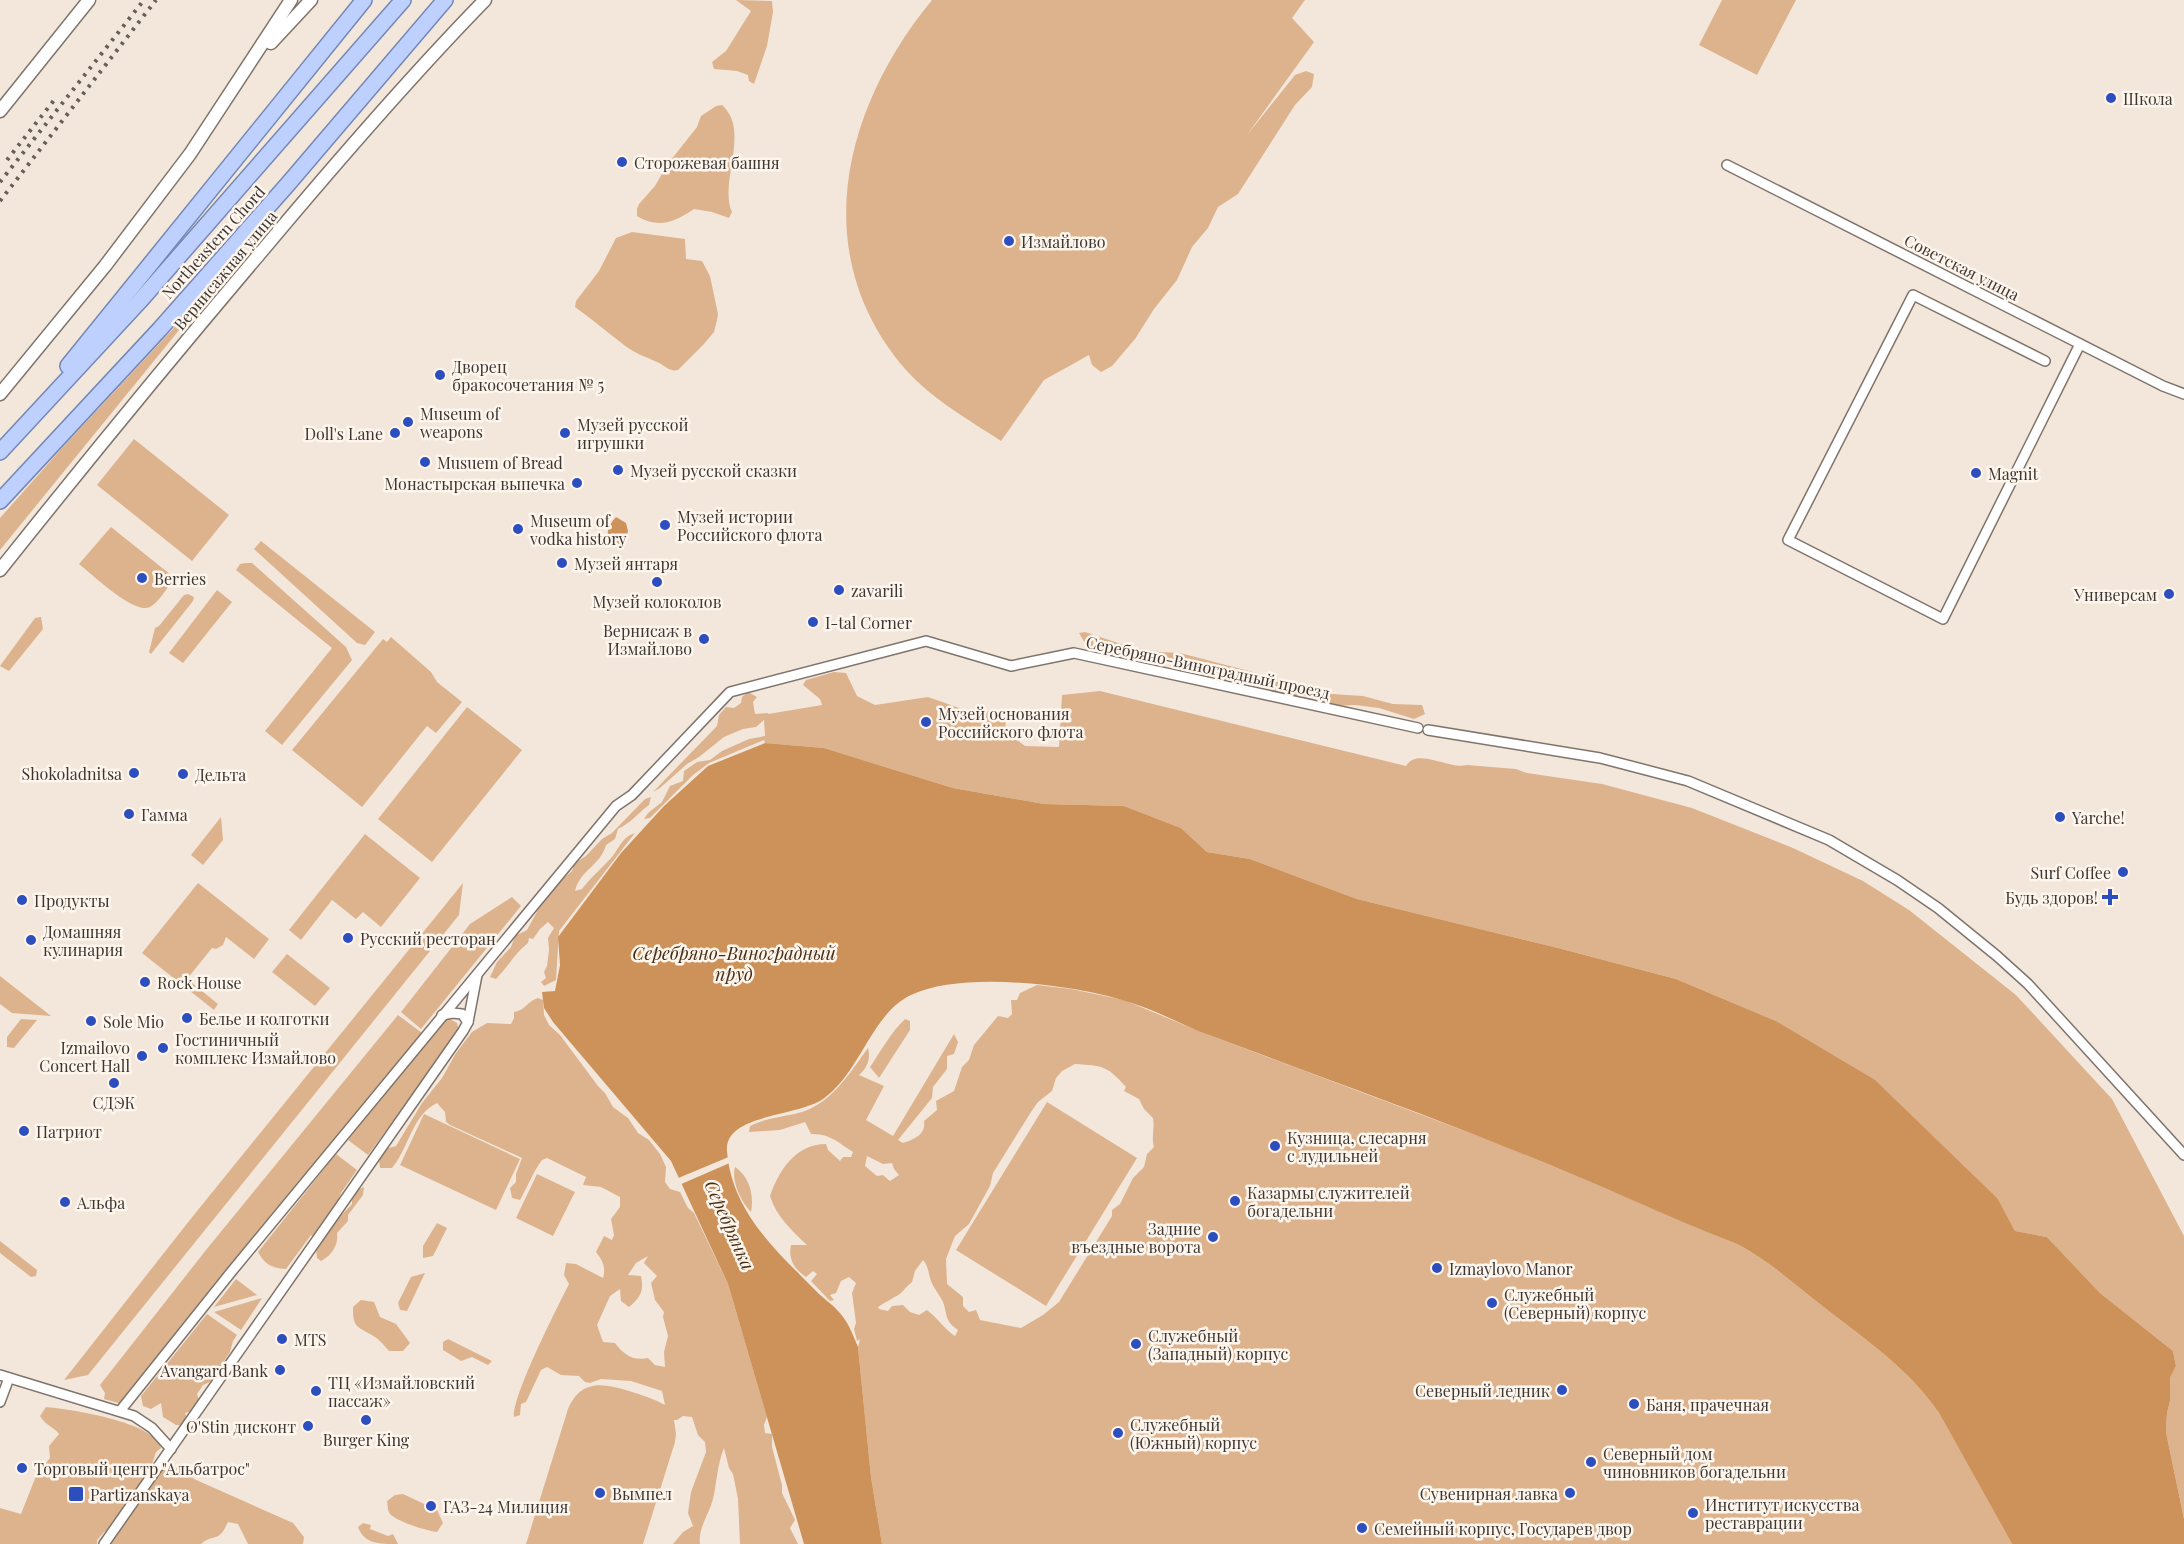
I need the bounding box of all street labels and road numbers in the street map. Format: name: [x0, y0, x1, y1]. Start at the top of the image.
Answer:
street label: Northeastern Chord: [157, 181, 269, 303]
street label: Вернисажная улица: [169, 206, 281, 334]
street label: Советская улица: [1901, 229, 2023, 305]
street label: Серебряно-Виноградный проезд: [1084, 631, 1333, 703]

